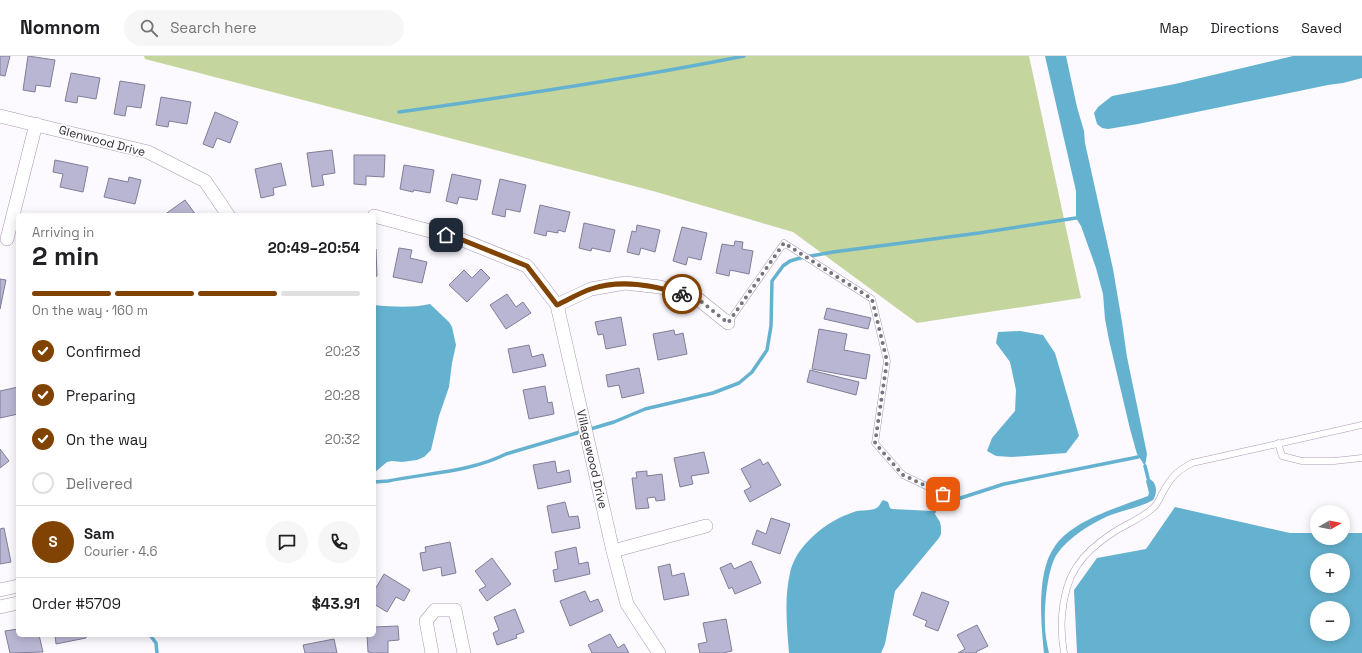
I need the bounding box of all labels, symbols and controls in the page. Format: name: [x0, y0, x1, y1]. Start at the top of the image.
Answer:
search box: [124, 10, 404, 46]
text: Nomnom: [20, 15, 100, 40]
icon: search: [138, 17, 160, 39]
text: Search here: [170, 18, 257, 37]
text: Map: [1159, 19, 1189, 37]
text: Directions: [1211, 19, 1279, 37]
text: Saved: [1301, 19, 1342, 37]
street label: Glenwood Drive: [57, 122, 147, 160]
pin: [429, 218, 463, 252]
text: Arriving in: [32, 224, 94, 241]
icon: home: [435, 224, 457, 246]
text: 20:49–20:54: [268, 238, 360, 257]
text: 2 min: [32, 239, 99, 273]
courier: [662, 274, 702, 314]
icon: bike: [671, 283, 693, 305]
text: On the way · 160 m: [32, 302, 148, 319]
icon: check: [32, 340, 54, 362]
text: Confirmed: [66, 342, 141, 361]
text: 20:23: [325, 343, 360, 360]
icon: check: [32, 384, 54, 406]
text: Preparing: [66, 386, 136, 405]
text: 20:28: [325, 387, 360, 404]
street label: Villagewood Drive: [573, 408, 611, 510]
icon: check: [32, 428, 54, 450]
text: On the way: [66, 430, 147, 449]
text: 20:32: [325, 431, 360, 448]
text: Delivered: [66, 474, 133, 493]
pin: [926, 477, 960, 511]
icon: bag: [932, 483, 954, 505]
north arrow: [1310, 505, 1350, 545]
map controls: [1310, 505, 1350, 641]
button: chat: [266, 521, 308, 563]
button: phone: [318, 521, 360, 563]
text: Sam: [84, 524, 115, 543]
text: S: [48, 532, 58, 551]
text: Courier · 4.6: [84, 543, 157, 560]
button: +: [1310, 553, 1350, 593]
text: Order #5709: [32, 594, 121, 613]
text: $43.91: [312, 594, 360, 613]
button: −: [1310, 601, 1350, 641]

